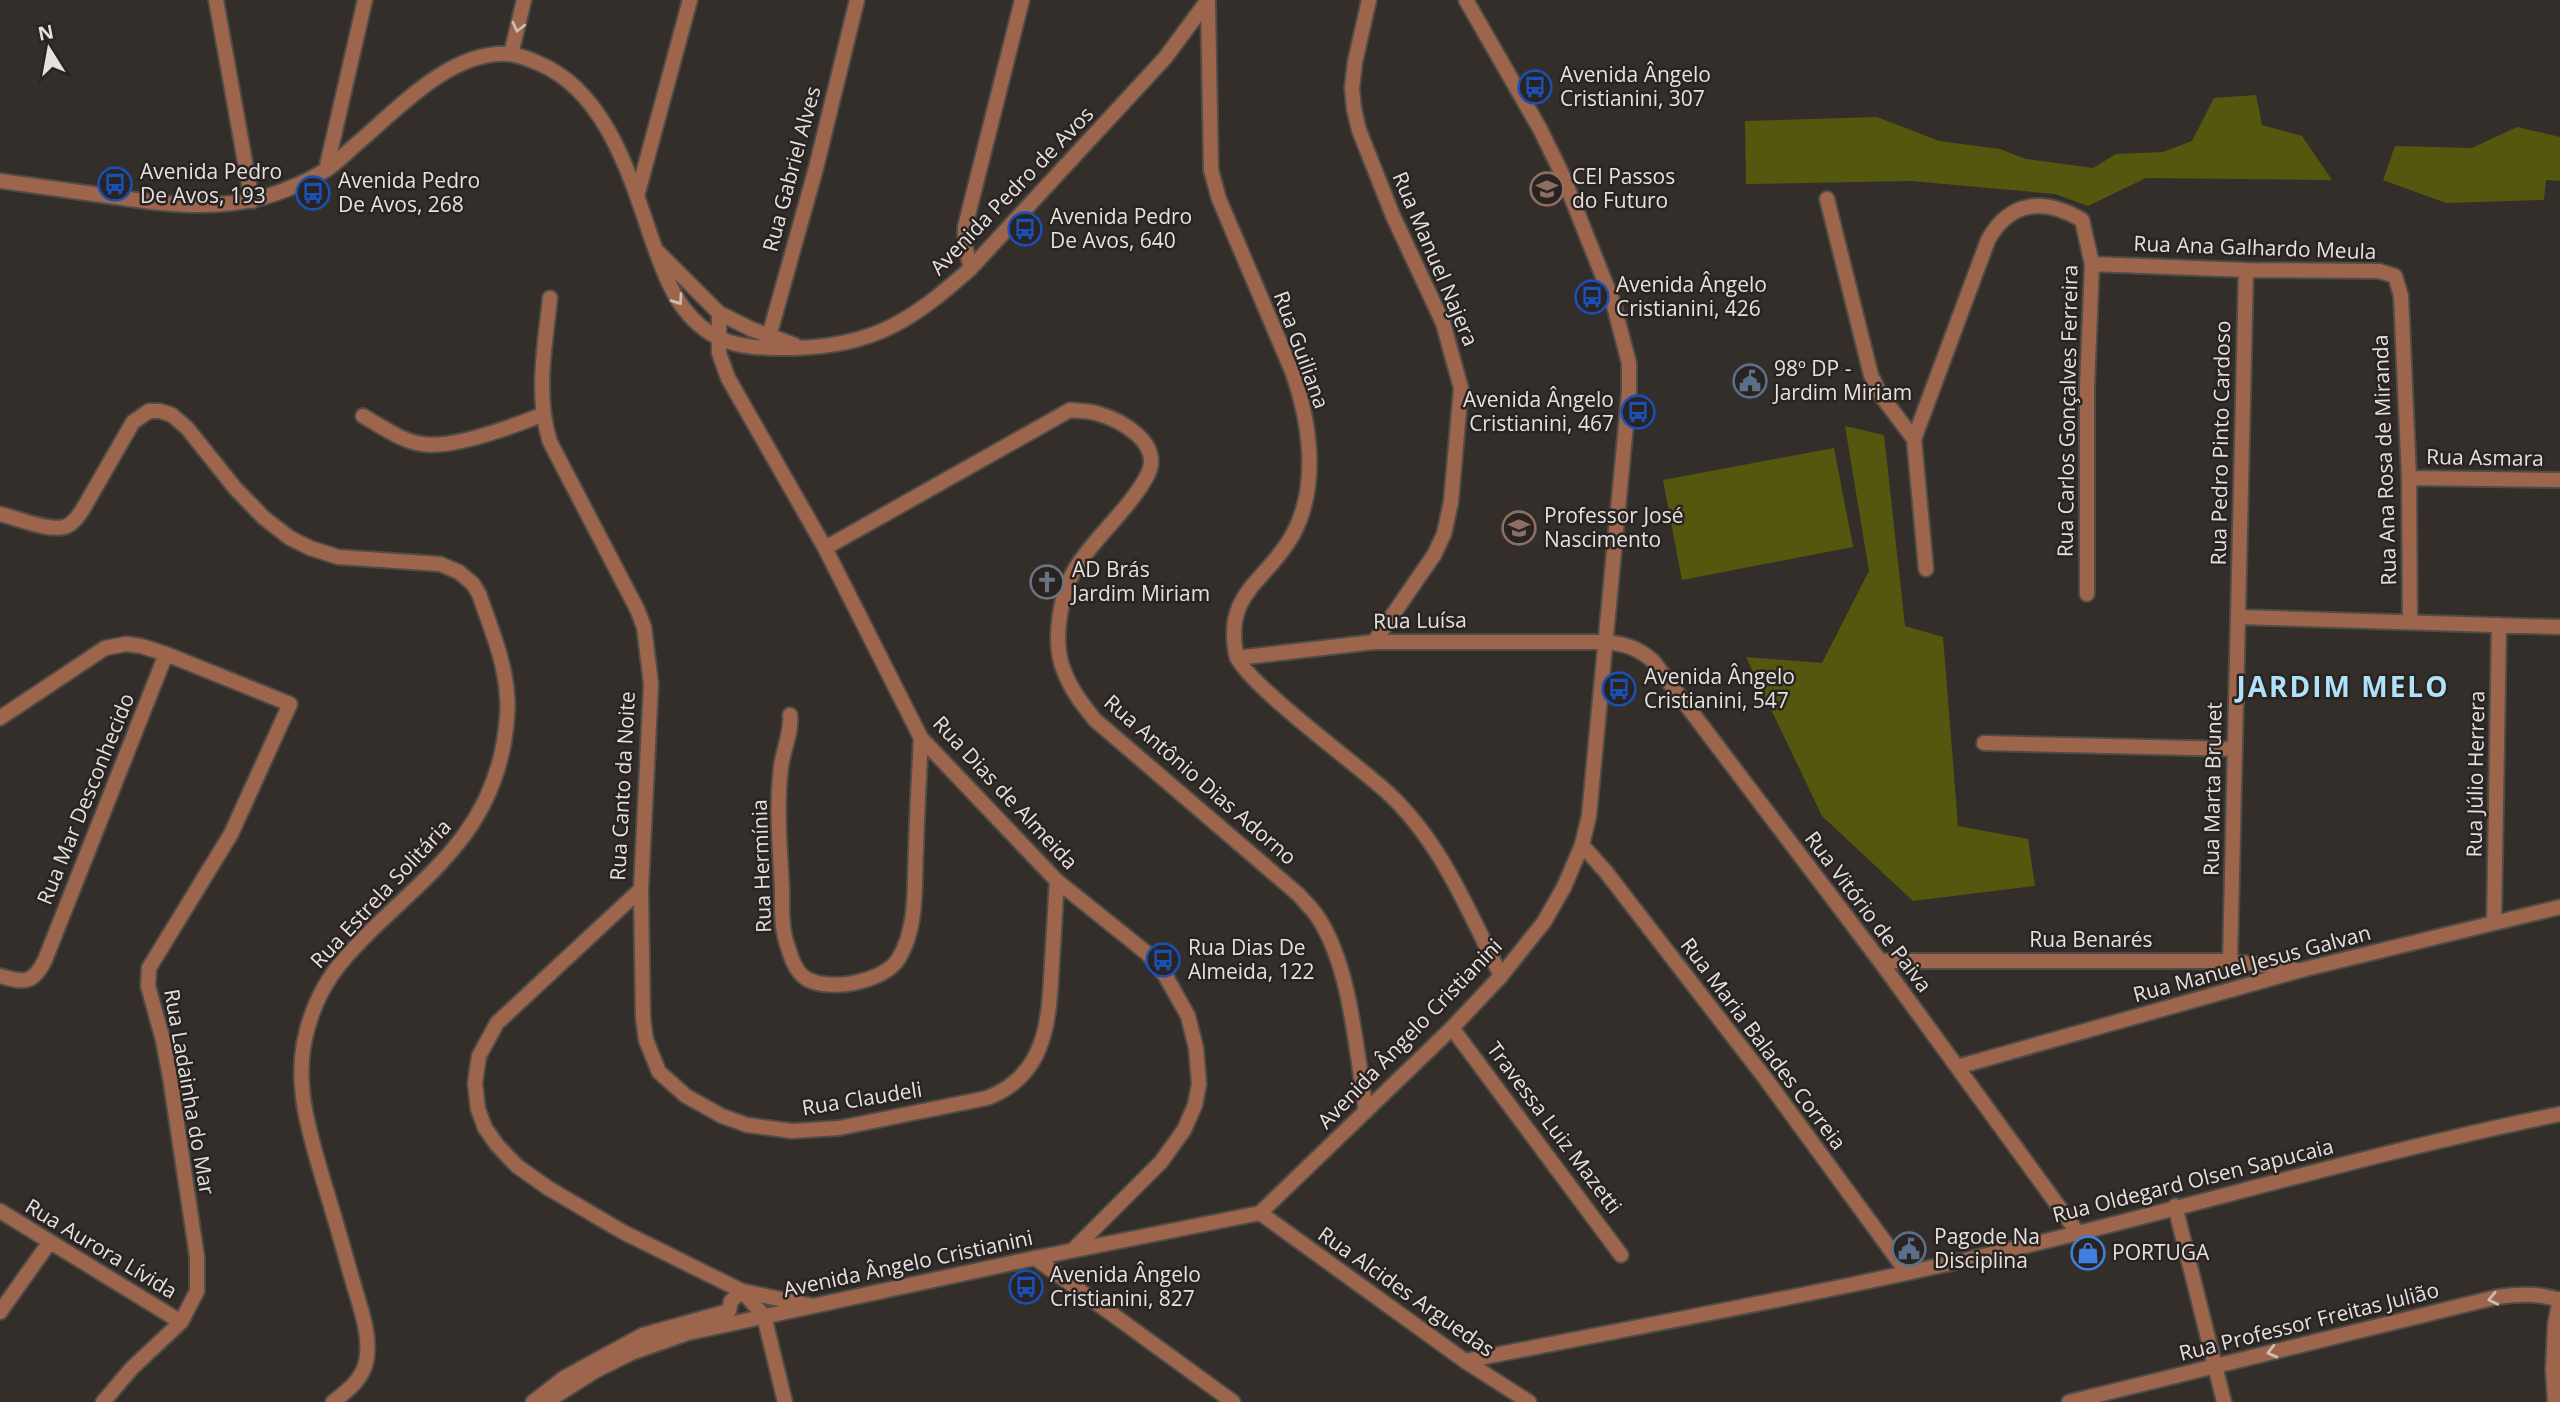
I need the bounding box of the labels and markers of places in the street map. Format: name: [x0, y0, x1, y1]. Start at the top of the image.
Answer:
place label: Avenida Ângelo Cristianini, 307: [1560, 60, 1711, 112]
bus stop icon: Avenida Ângelo Cristianini, 307: [1516, 68, 1554, 106]
place label: Avenida Pedro De Avos, 193: [140, 157, 282, 209]
place label: CEI Passos do Futuro: [1572, 162, 1675, 214]
bus stop icon: Avenida Pedro De Avos, 193: [96, 165, 134, 203]
place label: Avenida Pedro De Avos, 268: [338, 166, 480, 218]
school or university icon: CEI Passos do Futuro: [1528, 170, 1566, 208]
bus stop icon: Avenida Pedro De Avos, 268: [294, 174, 332, 212]
place label: Avenida Pedro De Avos, 640: [1050, 202, 1192, 254]
bus stop icon: Avenida Pedro De Avos, 640: [1006, 210, 1044, 248]
place label: Avenida Ângelo Cristianini, 426: [1616, 270, 1767, 322]
bus stop icon: Avenida Ângelo Cristianini, 426: [1573, 278, 1611, 316]
place label: 98º DP - Jardim Miriam: [1772, 354, 1912, 406]
public building icon: 98º DP - Jardim Miriam: [1731, 362, 1769, 400]
place label: Avenida Ângelo Cristianini, 467: [1463, 385, 1614, 437]
bus stop icon: Avenida Ângelo Cristianini, 467: [1619, 393, 1657, 431]
place label: Professor José Nascimento: [1544, 501, 1683, 553]
school or university icon: Professor José Nascimento: [1500, 509, 1538, 547]
place label: AD Brás Jardim Miriam: [1070, 555, 1210, 607]
church icon: AD Brás Jardim Miriam: [1028, 563, 1066, 601]
place label: Avenida Ângelo Cristianini, 547: [1644, 662, 1795, 714]
bus stop icon: Avenida Ângelo Cristianini, 547: [1600, 670, 1638, 708]
place label: Rua Dias De Almeida, 122: [1188, 933, 1315, 985]
bus stop icon: Rua Dias De Almeida, 122: [1144, 941, 1182, 979]
place label: Pagode Na Disciplina: [1934, 1222, 2040, 1274]
public building icon: Pagode Na Disciplina: [1890, 1230, 1928, 1268]
shop icon: PORTUGA: [2069, 1234, 2107, 1272]
place label: PORTUGA: [2112, 1238, 2210, 1266]
place label: Avenida Ângelo Cristianini, 827: [1050, 1260, 1201, 1312]
bus stop icon: Avenida Ângelo Cristianini, 827: [1007, 1268, 1045, 1306]

